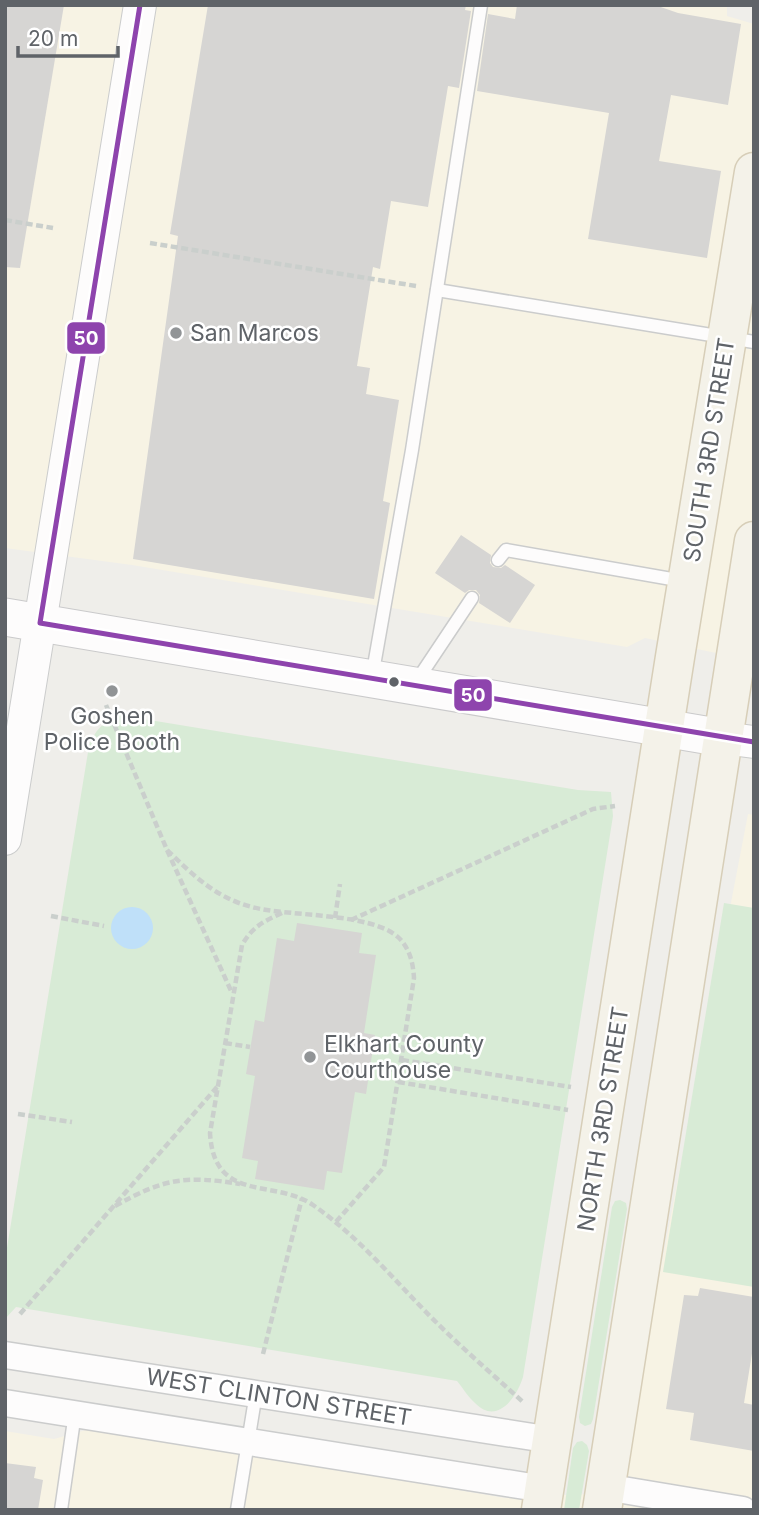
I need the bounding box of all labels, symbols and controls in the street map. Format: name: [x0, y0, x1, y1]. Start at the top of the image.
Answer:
scale bar: [18, 14, 117, 58]
text: 20 m: [28, 26, 78, 51]
place label: San Marcos: [190, 319, 319, 347]
line badge: 50: [66, 321, 106, 355]
marker: San Marcos: [168, 325, 184, 341]
text: 50: [74, 327, 98, 350]
street label: SOUTH 3RD STREET: [677, 336, 741, 564]
unlabelled marker: [387, 675, 401, 689]
line badge: 50: [453, 678, 493, 712]
marker: Goshen Police Booth: [104, 683, 120, 699]
text: 50: [461, 684, 485, 707]
place label: Goshen Police Booth: [44, 702, 180, 756]
street label: NORTH 3RD STREET: [571, 1005, 635, 1233]
place label: Elkhart County Courthouse: [324, 1030, 484, 1084]
marker: Elkhart County Courthouse: [302, 1049, 318, 1065]
street label: WEST CLINTON STREET: [144, 1362, 414, 1432]

